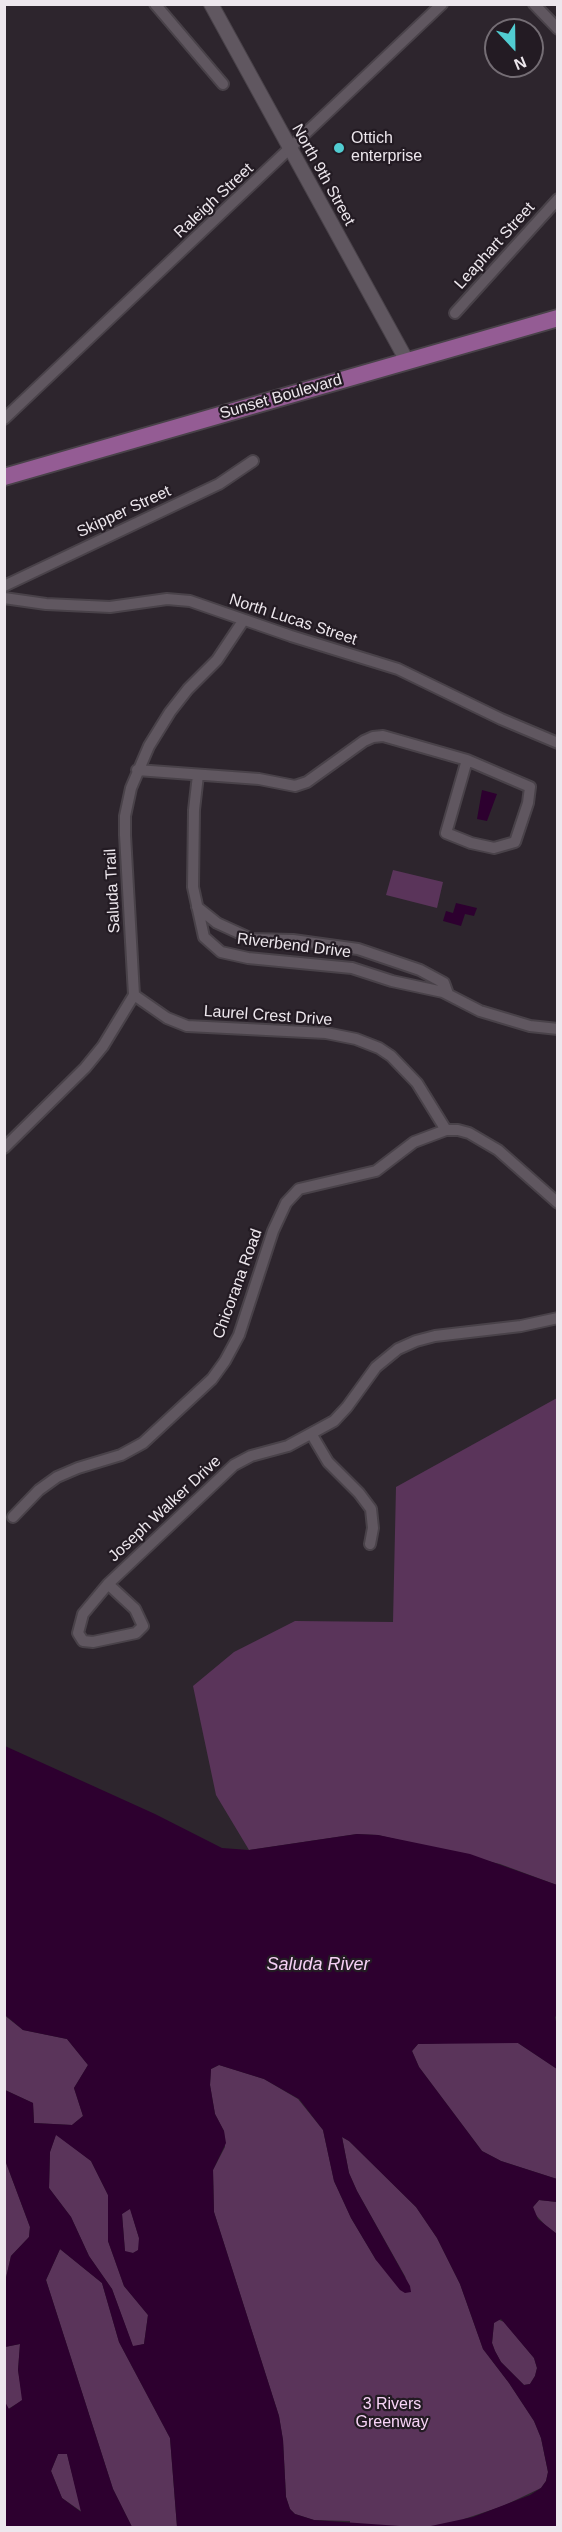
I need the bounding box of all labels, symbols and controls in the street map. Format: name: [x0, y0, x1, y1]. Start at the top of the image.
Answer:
north arrow: [484, 18, 544, 78]
text: N: [512, 53, 529, 73]
street label: North 9th Street: [287, 121, 359, 229]
place label: Ottich enterprise: [351, 129, 422, 167]
marker: Ottich enterprise: [332, 141, 346, 155]
street label: Raleigh Street: [170, 159, 258, 243]
street label: Leaphart Street: [451, 199, 539, 293]
street label: Sunset Boulevard: [218, 370, 344, 424]
street label: Skipper Street: [74, 482, 174, 542]
street label: North Lucas Street: [227, 590, 359, 650]
street label: Saluda Trail: [101, 848, 125, 934]
street label: Riverbend Drive: [236, 929, 352, 963]
street label: Laurel Crest Drive: [203, 1002, 333, 1030]
street label: Chicorana Road: [209, 1226, 267, 1342]
street label: Joseph Walker Drive: [105, 1452, 225, 1566]
water label: Saluda River: [266, 1954, 370, 1976]
park label: 3 Rivers Greenway: [356, 2395, 428, 2433]

